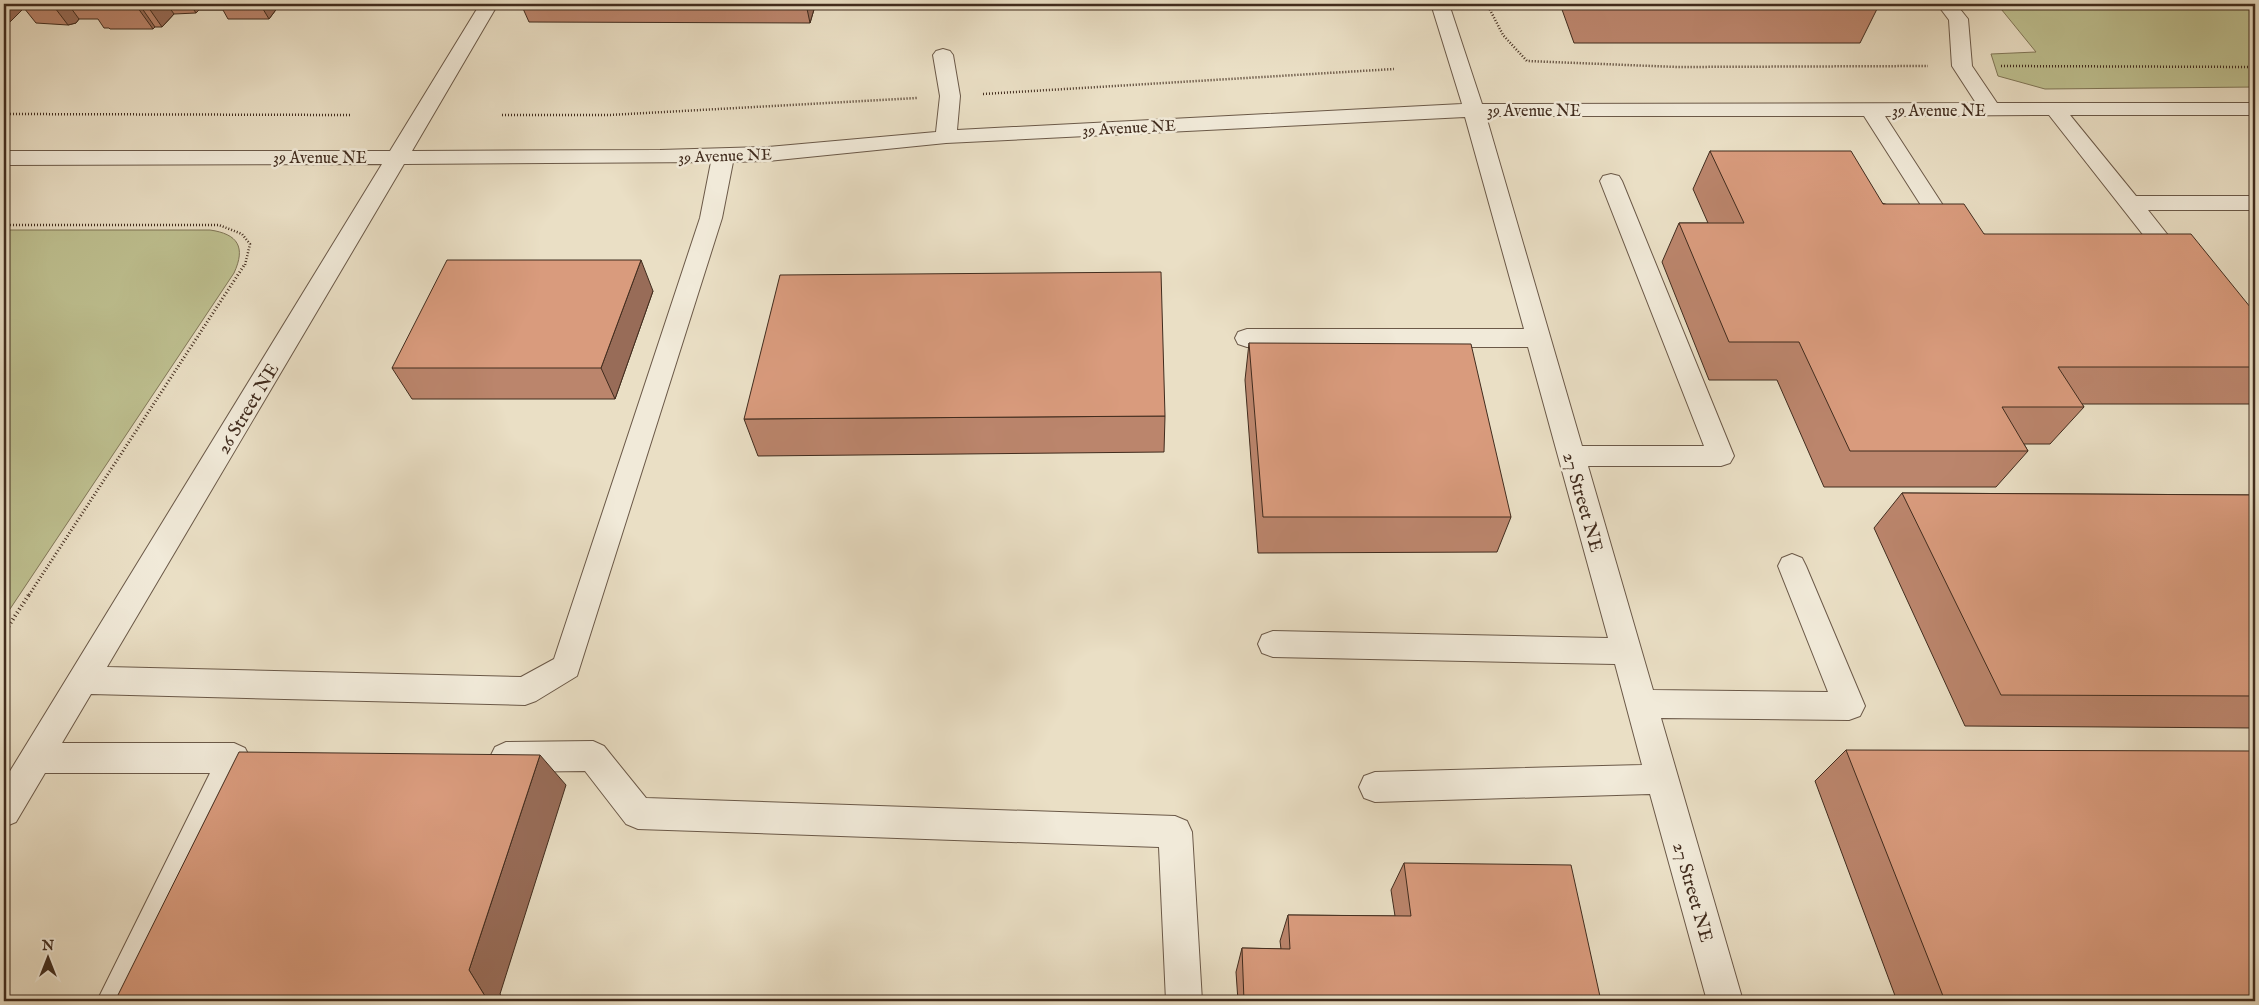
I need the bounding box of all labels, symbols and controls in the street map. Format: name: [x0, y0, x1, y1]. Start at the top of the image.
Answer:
street label: 39 Avenue NE: [1487, 102, 1581, 122]
street label: 39 Avenue NE: [1892, 102, 1986, 122]
street label: 39 Avenue NE: [1082, 117, 1176, 141]
street label: 39 Avenue NE: [678, 145, 772, 169]
street label: 39 Avenue NE: [273, 149, 367, 169]
street label: 26 Street NE: [212, 359, 285, 459]
street label: 27 Street NE: [1556, 450, 1608, 555]
street label: 27 Street NE: [1666, 840, 1718, 945]
north arrow: [22, 932, 72, 982]
text: N: [41, 937, 54, 955]

